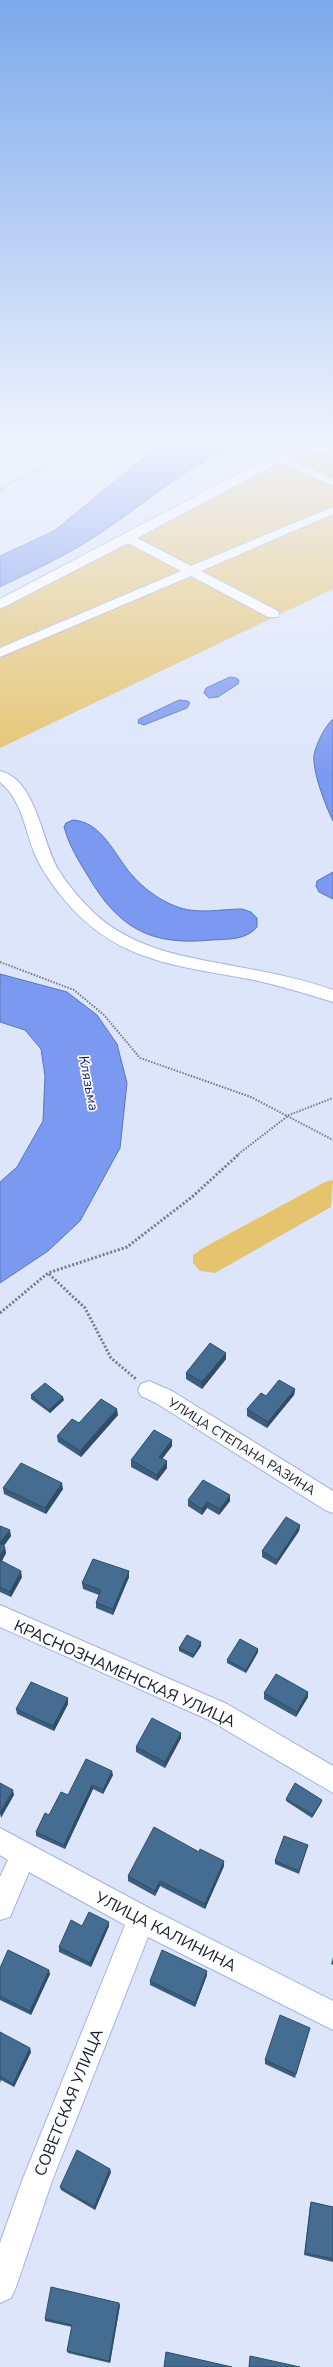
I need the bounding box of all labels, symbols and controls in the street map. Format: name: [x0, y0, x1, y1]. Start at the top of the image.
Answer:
water label: Клязьма: [74, 1054, 103, 1112]
street label: УЛИЦА СТЕПАНА РАЗИНА: [163, 1393, 319, 1500]
street label: КРАСНОЗНАМЕНСКАЯ УЛИЦА: [10, 1615, 239, 1733]
street label: УЛИЦА КАЛИНИНА: [90, 1886, 240, 1977]
street label: СОВЕТСКАЯ УЛИЦА: [29, 2025, 109, 2179]

